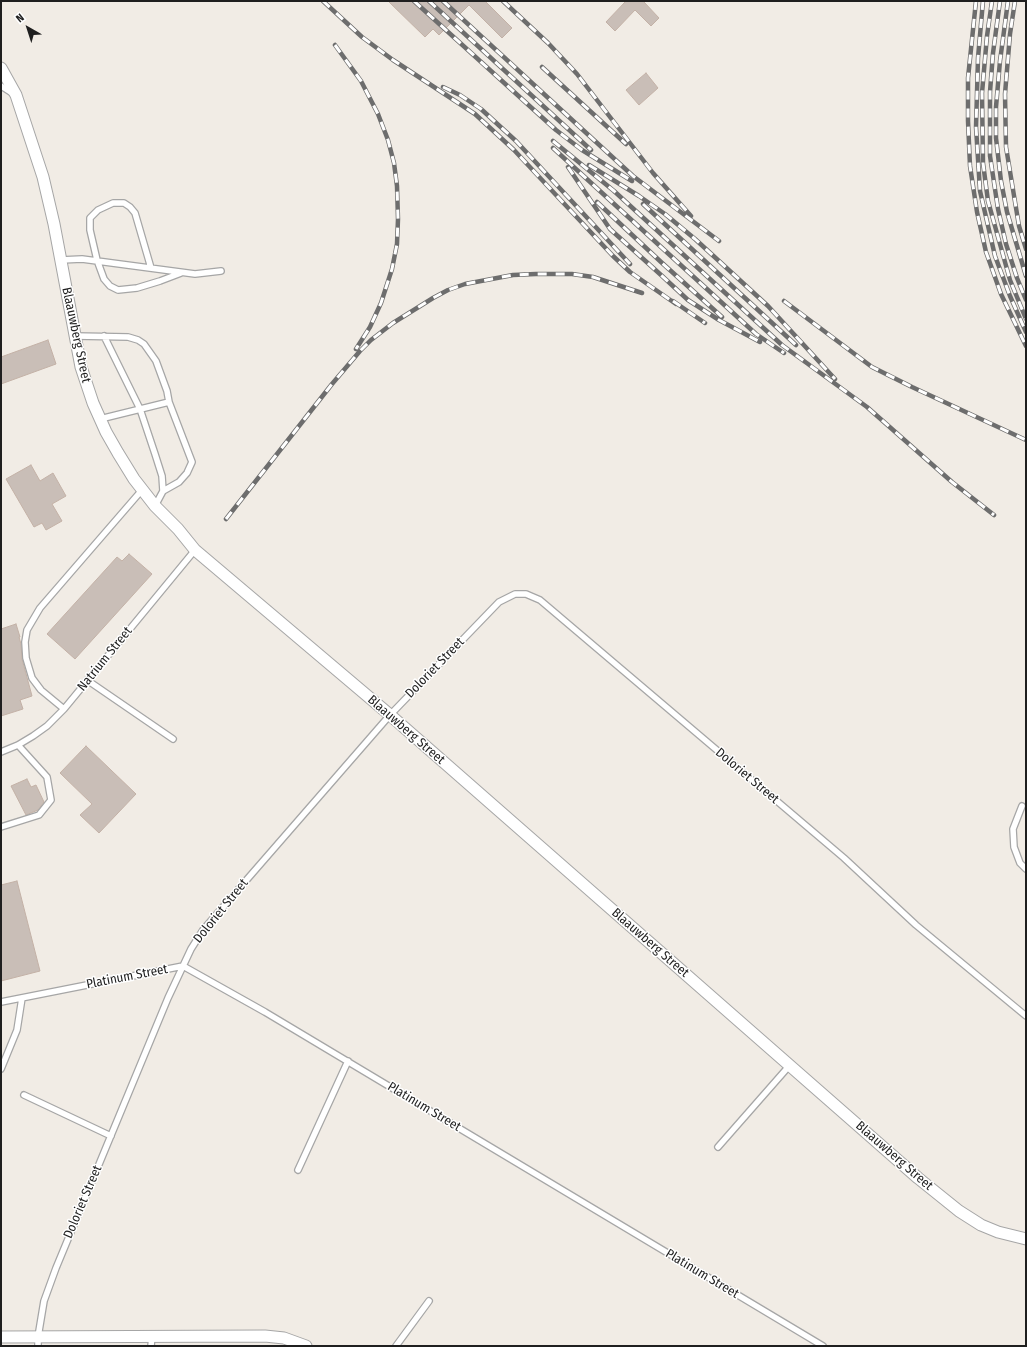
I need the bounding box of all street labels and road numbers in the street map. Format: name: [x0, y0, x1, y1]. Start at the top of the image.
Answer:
street label: Blaauwberg Street: [58, 286, 94, 384]
street label: Natrium Street: [74, 624, 136, 694]
street label: Doloriet Street: [402, 634, 468, 702]
street label: Blaauwberg Street: [364, 692, 448, 768]
street label: Doloriet Street: [712, 745, 782, 807]
street label: Doloriet Street: [190, 876, 252, 946]
street label: Blaauwberg Street: [608, 905, 692, 981]
street label: Platinum Street: [85, 961, 169, 993]
street label: Platinum Street: [385, 1079, 463, 1135]
street label: Blaauwberg Street: [852, 1118, 936, 1194]
street label: Doloriet Street: [61, 1163, 105, 1241]
street label: Platinum Street: [663, 1246, 741, 1302]

